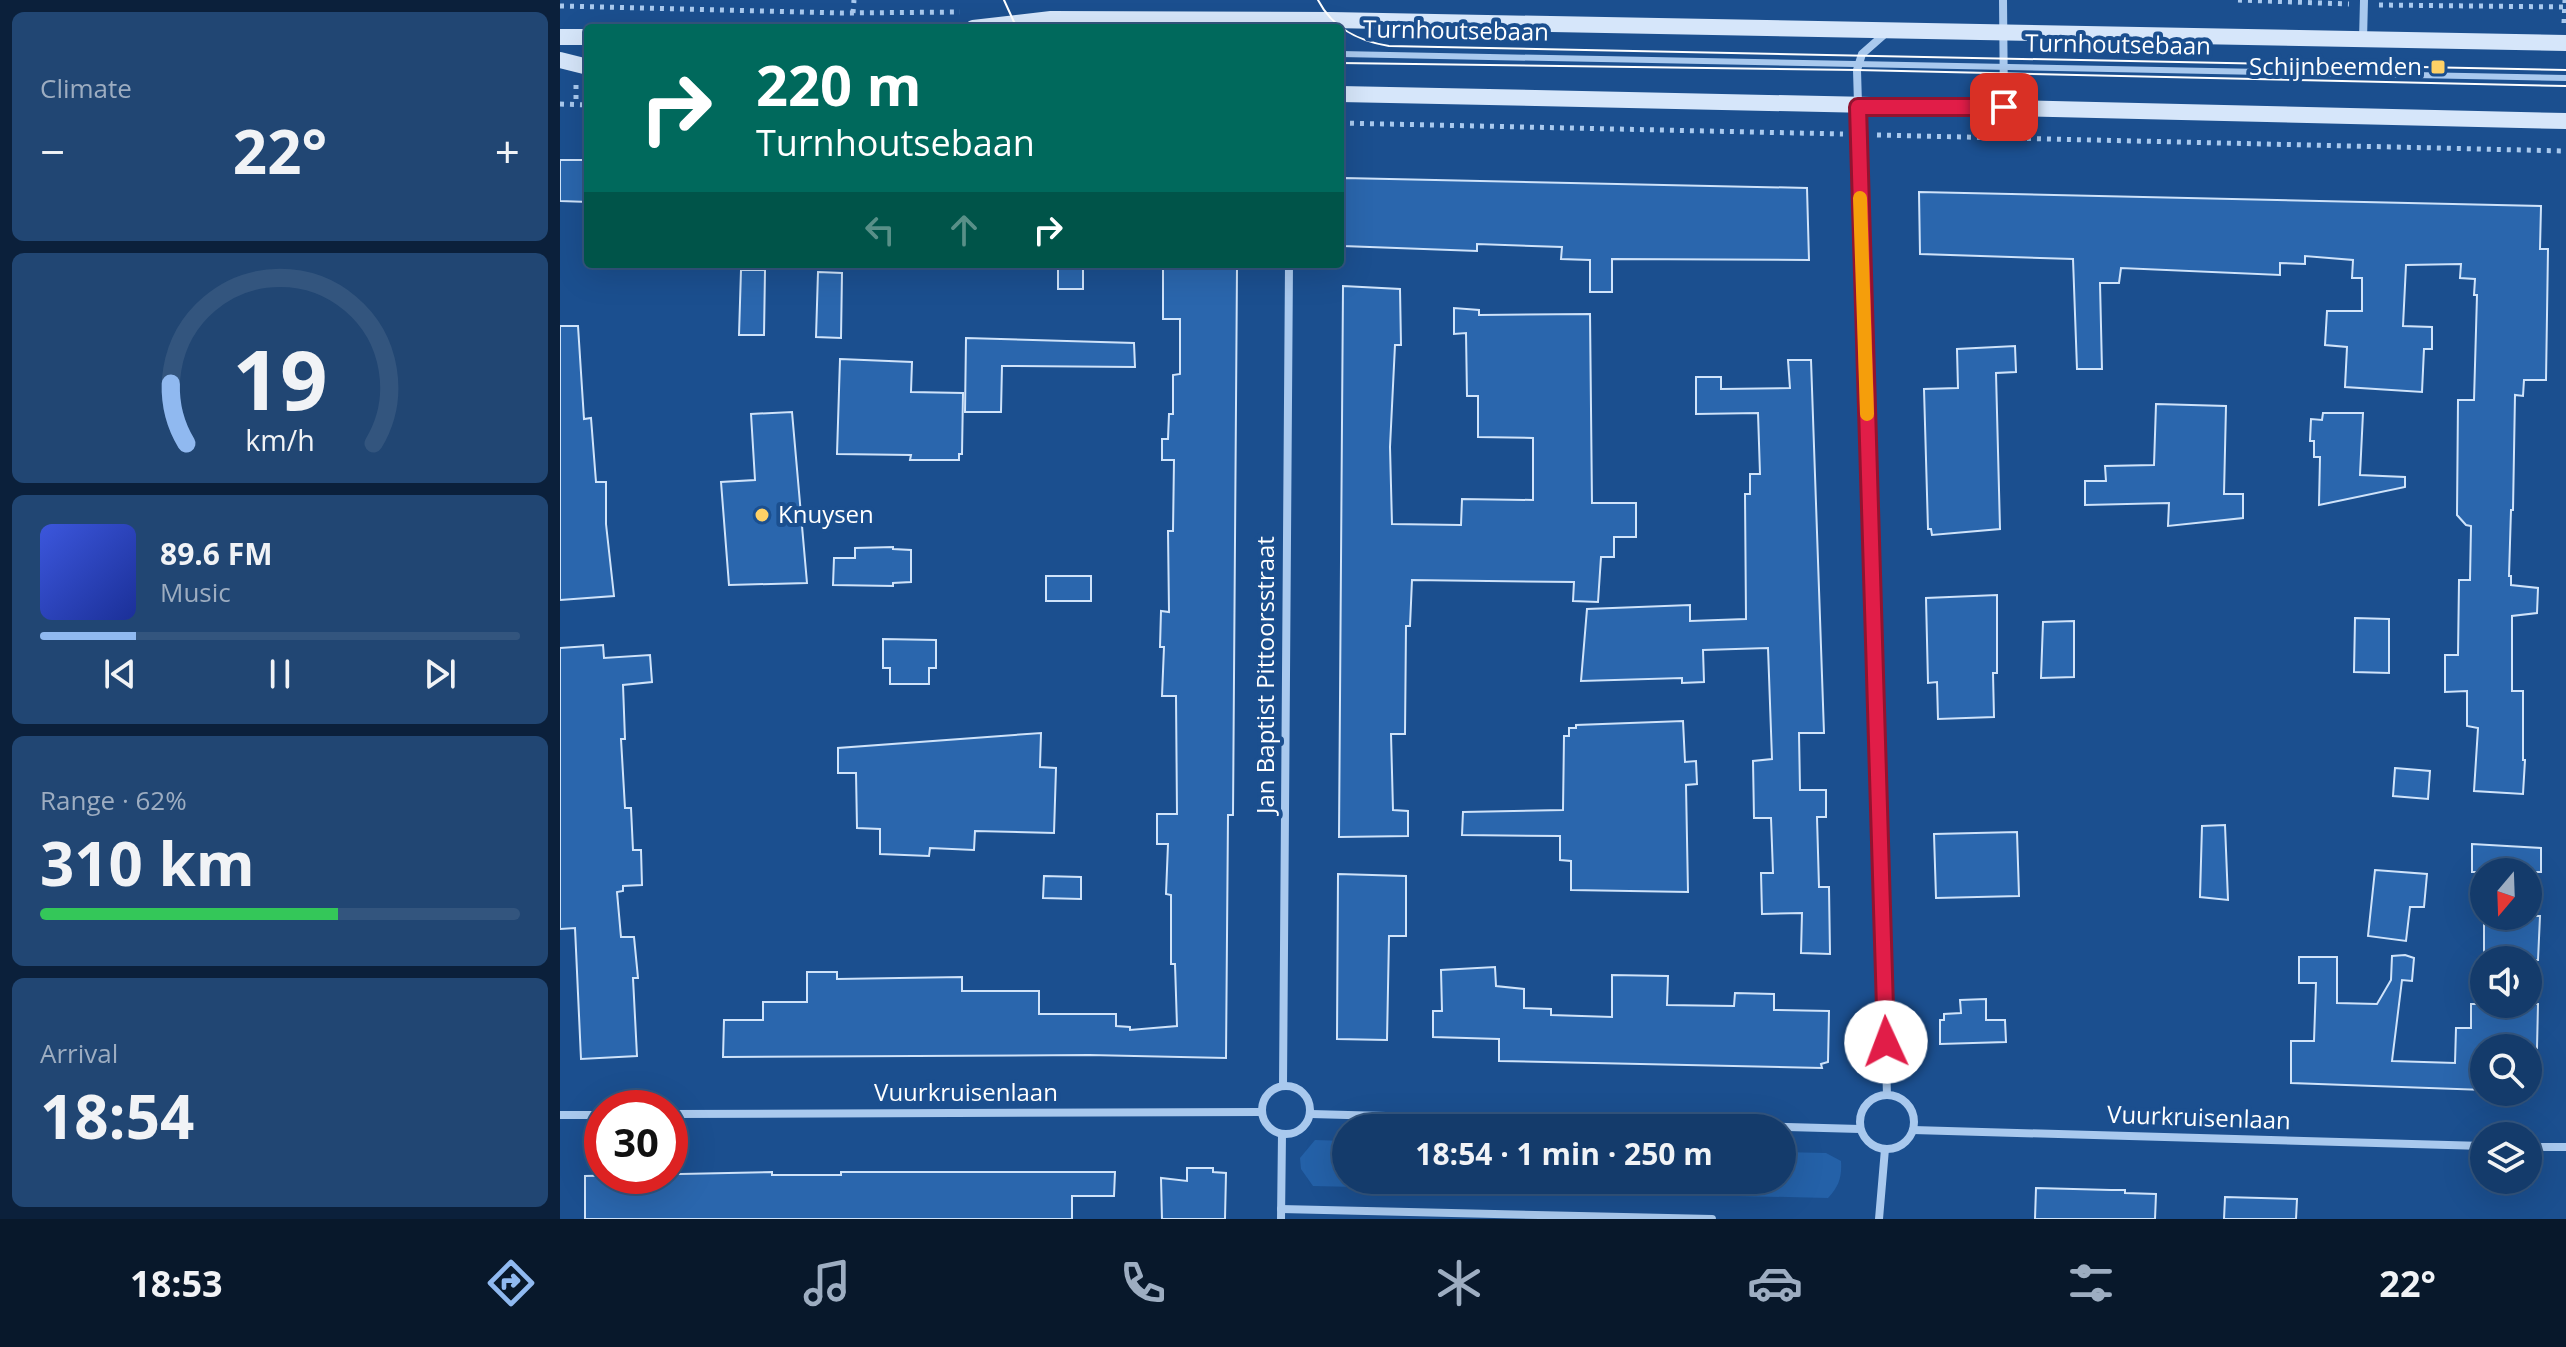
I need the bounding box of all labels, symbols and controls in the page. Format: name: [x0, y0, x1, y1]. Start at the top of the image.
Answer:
street label: Turnhoutsebaan: [1363, 11, 1549, 48]
street label: Turnhoutsebaan: [2025, 25, 2211, 62]
text: 220 m: [756, 46, 922, 122]
place label: Schijnbeemden: [2249, 49, 2422, 82]
icon: right: [624, 56, 728, 160]
marker: Schijnbeemden: [2429, 58, 2447, 76]
text: Climate: [40, 70, 132, 106]
pin: [1970, 73, 2038, 141]
icon: arrive: [1982, 85, 2026, 129]
text: 22°: [233, 110, 327, 192]
text: Turnhoutsebaan: [756, 118, 1035, 167]
text: −: [40, 121, 65, 181]
text: +: [495, 121, 520, 181]
icon: left: [858, 208, 902, 252]
icon: ahead: [942, 208, 986, 252]
icon: right: [1026, 208, 1070, 252]
text: 19: [232, 321, 328, 434]
text: km/h: [245, 420, 315, 459]
place label: Knuysen: [778, 497, 874, 530]
marker: Knuysen: [753, 506, 771, 524]
text: 89.6 FM: [160, 533, 273, 574]
street label: Jan Baptist Pittoorsstraat: [1248, 536, 1281, 816]
text: Music: [160, 574, 231, 610]
icon: previous: [98, 652, 142, 696]
icon: pause: [258, 652, 302, 696]
icon: next: [418, 652, 462, 696]
text: Range · 62%: [40, 782, 187, 818]
text: 310 km: [40, 822, 255, 904]
north arrow: [2470, 858, 2542, 930]
map controls: [2470, 858, 2542, 1194]
button: sound: [2470, 946, 2542, 1018]
position arrow: [1844, 1000, 1928, 1084]
button: search: [2470, 1034, 2542, 1106]
text: Arrival: [40, 1035, 118, 1071]
text: 18:54: [40, 1075, 194, 1157]
street label: Vuurkruisenlaan: [874, 1075, 1058, 1108]
speed limit sign: 30: [584, 1090, 688, 1194]
street label: Vuurkruisenlaan: [2107, 1097, 2291, 1136]
button: layers: [2470, 1122, 2542, 1194]
text: 18:54 · 1 min · 250 m: [1415, 1133, 1713, 1174]
icon: directions: [483, 1255, 539, 1311]
icon: music: [799, 1255, 855, 1311]
icon: phone: [1115, 1255, 1171, 1311]
icon: climate: [1431, 1255, 1487, 1311]
icon: car: [1747, 1255, 1803, 1311]
icon: filters: [2063, 1255, 2119, 1311]
text: 18:53: [130, 1259, 223, 1308]
text: 22°: [2379, 1259, 2436, 1308]

